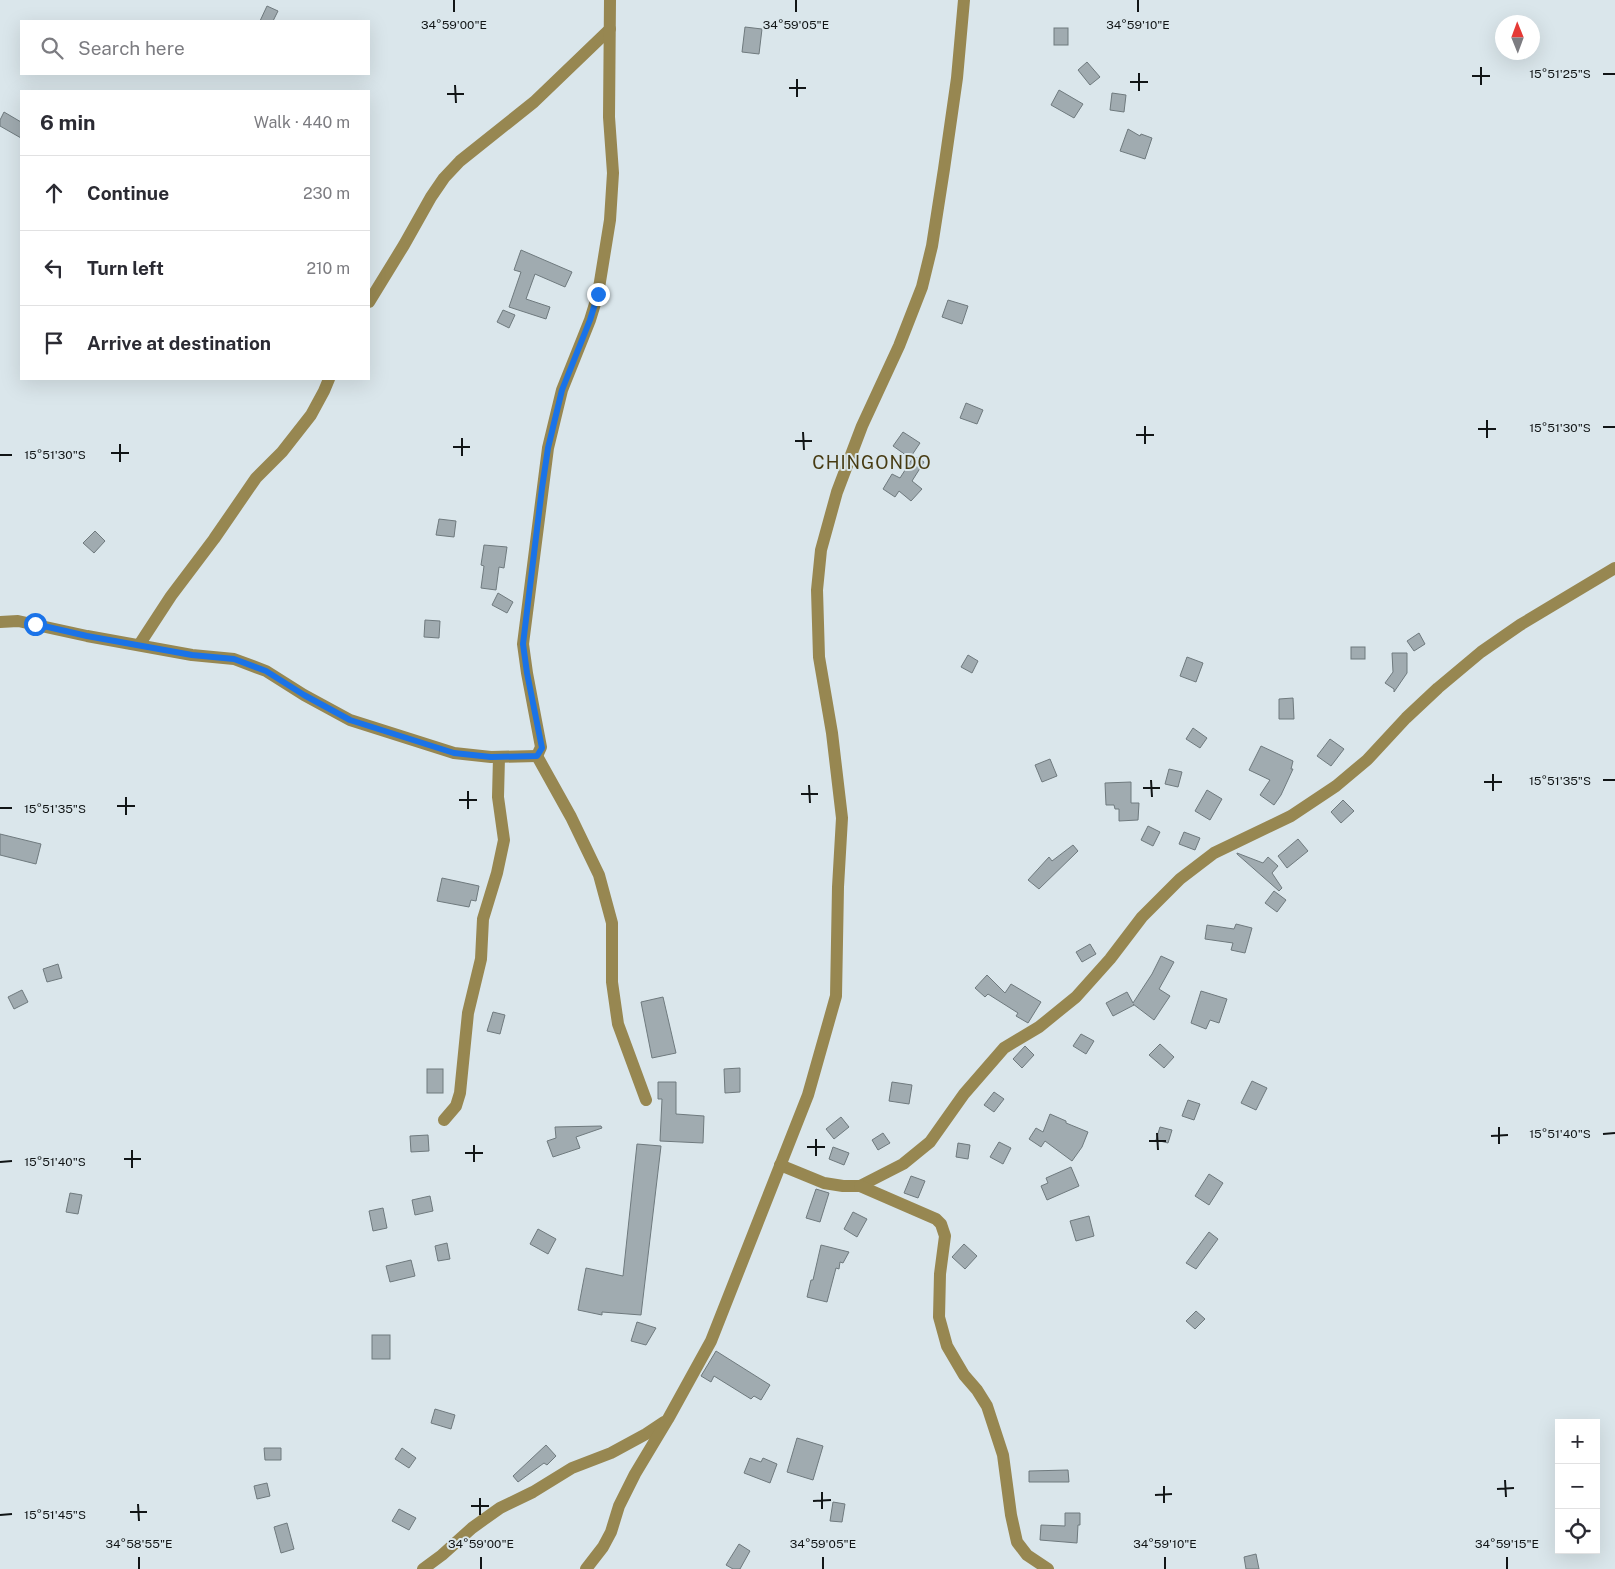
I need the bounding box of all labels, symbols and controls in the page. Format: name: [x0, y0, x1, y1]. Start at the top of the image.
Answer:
north arrow: [1495, 15, 1540, 60]
text: 34°59'00"E: [421, 18, 487, 32]
text: 34°59'05"E: [763, 18, 829, 32]
text: 34°59'10"E: [1106, 18, 1170, 32]
search box: [20, 20, 370, 75]
icon: search: [38, 34, 66, 62]
text: Search here: [78, 37, 185, 59]
text: 15°51'25"S: [1529, 67, 1591, 81]
text: 6 min: [40, 110, 96, 135]
text: Walk · 440 m: [254, 113, 350, 132]
icon: ahead: [40, 179, 68, 207]
text: Continue: [87, 182, 169, 204]
text: 230 m: [303, 184, 350, 203]
icon: left: [40, 254, 68, 282]
text: Turn left: [87, 257, 164, 279]
text: 210 m: [306, 259, 350, 278]
route end: [587, 283, 610, 306]
icon: arrive: [40, 329, 68, 357]
text: Arrive at destination: [87, 332, 271, 354]
text: 15°51'30"S: [1529, 421, 1591, 435]
text: 15°51'30"S: [24, 448, 86, 462]
district label: CHINGONDO: [812, 452, 932, 473]
route start: [24, 613, 47, 636]
text: 15°51'35"S: [1529, 774, 1591, 788]
text: 15°51'35"S: [24, 802, 86, 816]
text: 15°51'40"S: [1529, 1127, 1591, 1141]
text: 15°51'40"S: [24, 1155, 86, 1169]
map controls: [1555, 1419, 1600, 1554]
button: +: [1555, 1419, 1600, 1464]
button: −: [1555, 1464, 1600, 1509]
text: 15°51'45"S: [24, 1508, 86, 1522]
button: locate: [1555, 1509, 1600, 1554]
text: 34°58'55"E: [106, 1537, 173, 1551]
text: 34°59'00"E: [448, 1537, 514, 1551]
text: 34°59'05"E: [790, 1537, 856, 1551]
text: 34°59'10"E: [1133, 1537, 1197, 1551]
text: 34°59'15"E: [1475, 1537, 1539, 1551]

